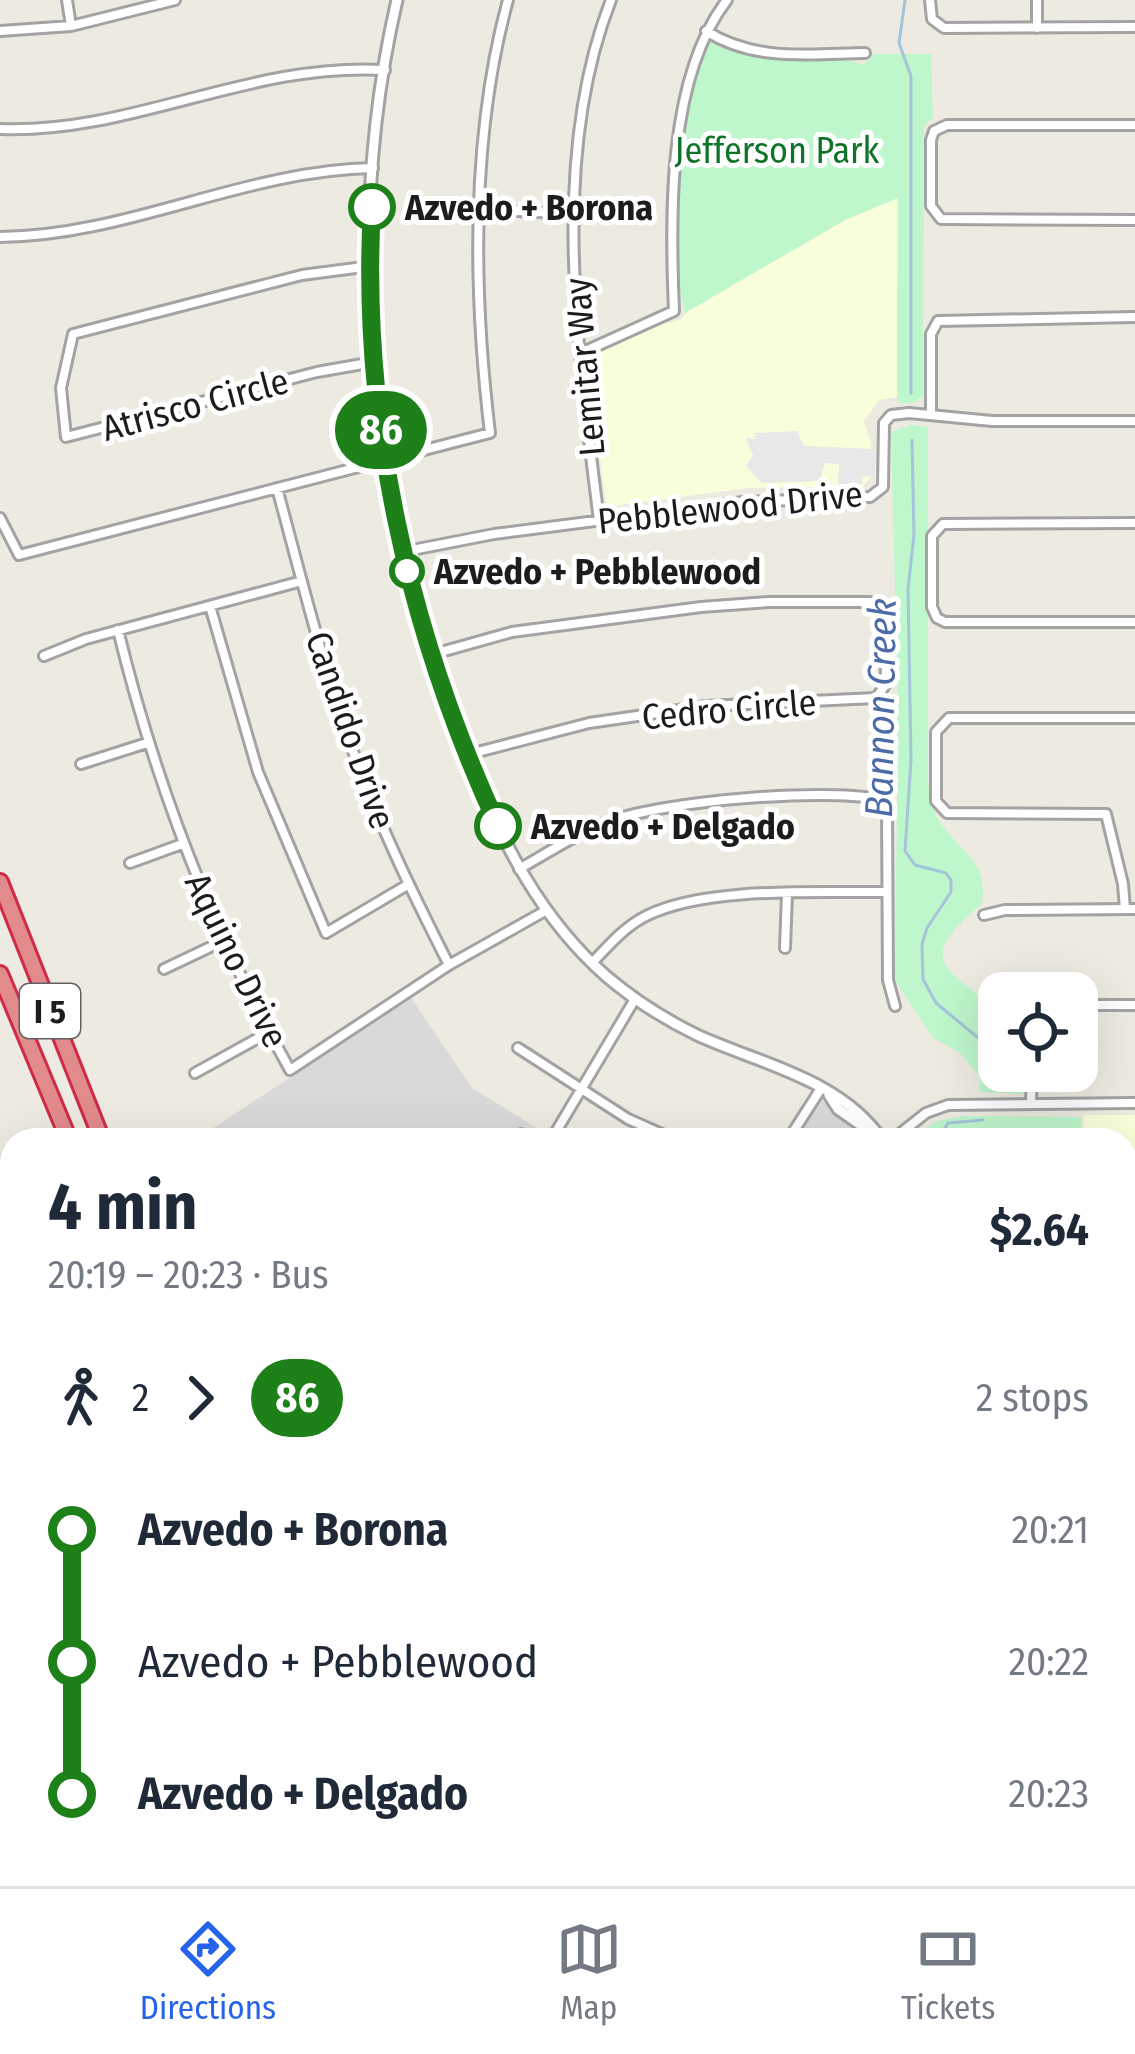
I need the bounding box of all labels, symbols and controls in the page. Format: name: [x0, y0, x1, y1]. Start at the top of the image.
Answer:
park label: Jefferson Park: [675, 129, 880, 173]
marker: Azvedo + Borona: [350, 185, 394, 229]
place label: Azvedo + Borona: [404, 186, 653, 230]
street label: Lemitar Way: [555, 276, 615, 458]
street label: Atrisco Circle: [97, 359, 293, 451]
line badge: 86: [327, 391, 435, 469]
text: 86: [359, 405, 403, 455]
street label: Pebblewood Drive: [595, 472, 865, 544]
place label: Azvedo + Pebblewood: [433, 550, 761, 594]
marker: Azvedo + Pebblewood: [391, 555, 423, 587]
water label: Bannon Creek: [856, 598, 906, 818]
street label: Candido Drive: [296, 626, 404, 835]
street label: Cedro Circle: [640, 680, 818, 740]
marker: Azvedo + Delgado: [476, 804, 520, 848]
place label: Azvedo + Delgado: [530, 805, 795, 849]
street label: Aquino Drive: [175, 866, 297, 1055]
map controls: [978, 972, 1098, 1092]
button: locate: [978, 972, 1098, 1092]
road number: I 5: [20, 984, 80, 1038]
text: 4 min: [48, 1167, 198, 1246]
text: $2.64: [990, 1203, 1089, 1257]
text: 20:19 – 20:23 · Bus: [48, 1252, 329, 1298]
icon: walk: [48, 1365, 114, 1431]
icon: forward: [167, 1365, 233, 1431]
text: 86: [275, 1373, 319, 1423]
text: 2: [132, 1375, 149, 1421]
text: 2 stops: [976, 1375, 1089, 1421]
text: Azvedo + Borona: [138, 1503, 448, 1557]
text: 20:21: [1012, 1507, 1089, 1553]
text: Azvedo + Pebblewood: [138, 1635, 538, 1689]
text: 20:22: [1009, 1639, 1089, 1685]
text: Azvedo + Delgado: [138, 1767, 468, 1821]
text: 20:23: [1009, 1771, 1089, 1817]
tab: Directions: [140, 1916, 276, 2028]
tab: Map: [556, 1916, 622, 2028]
tab: Tickets: [901, 1916, 995, 2028]

